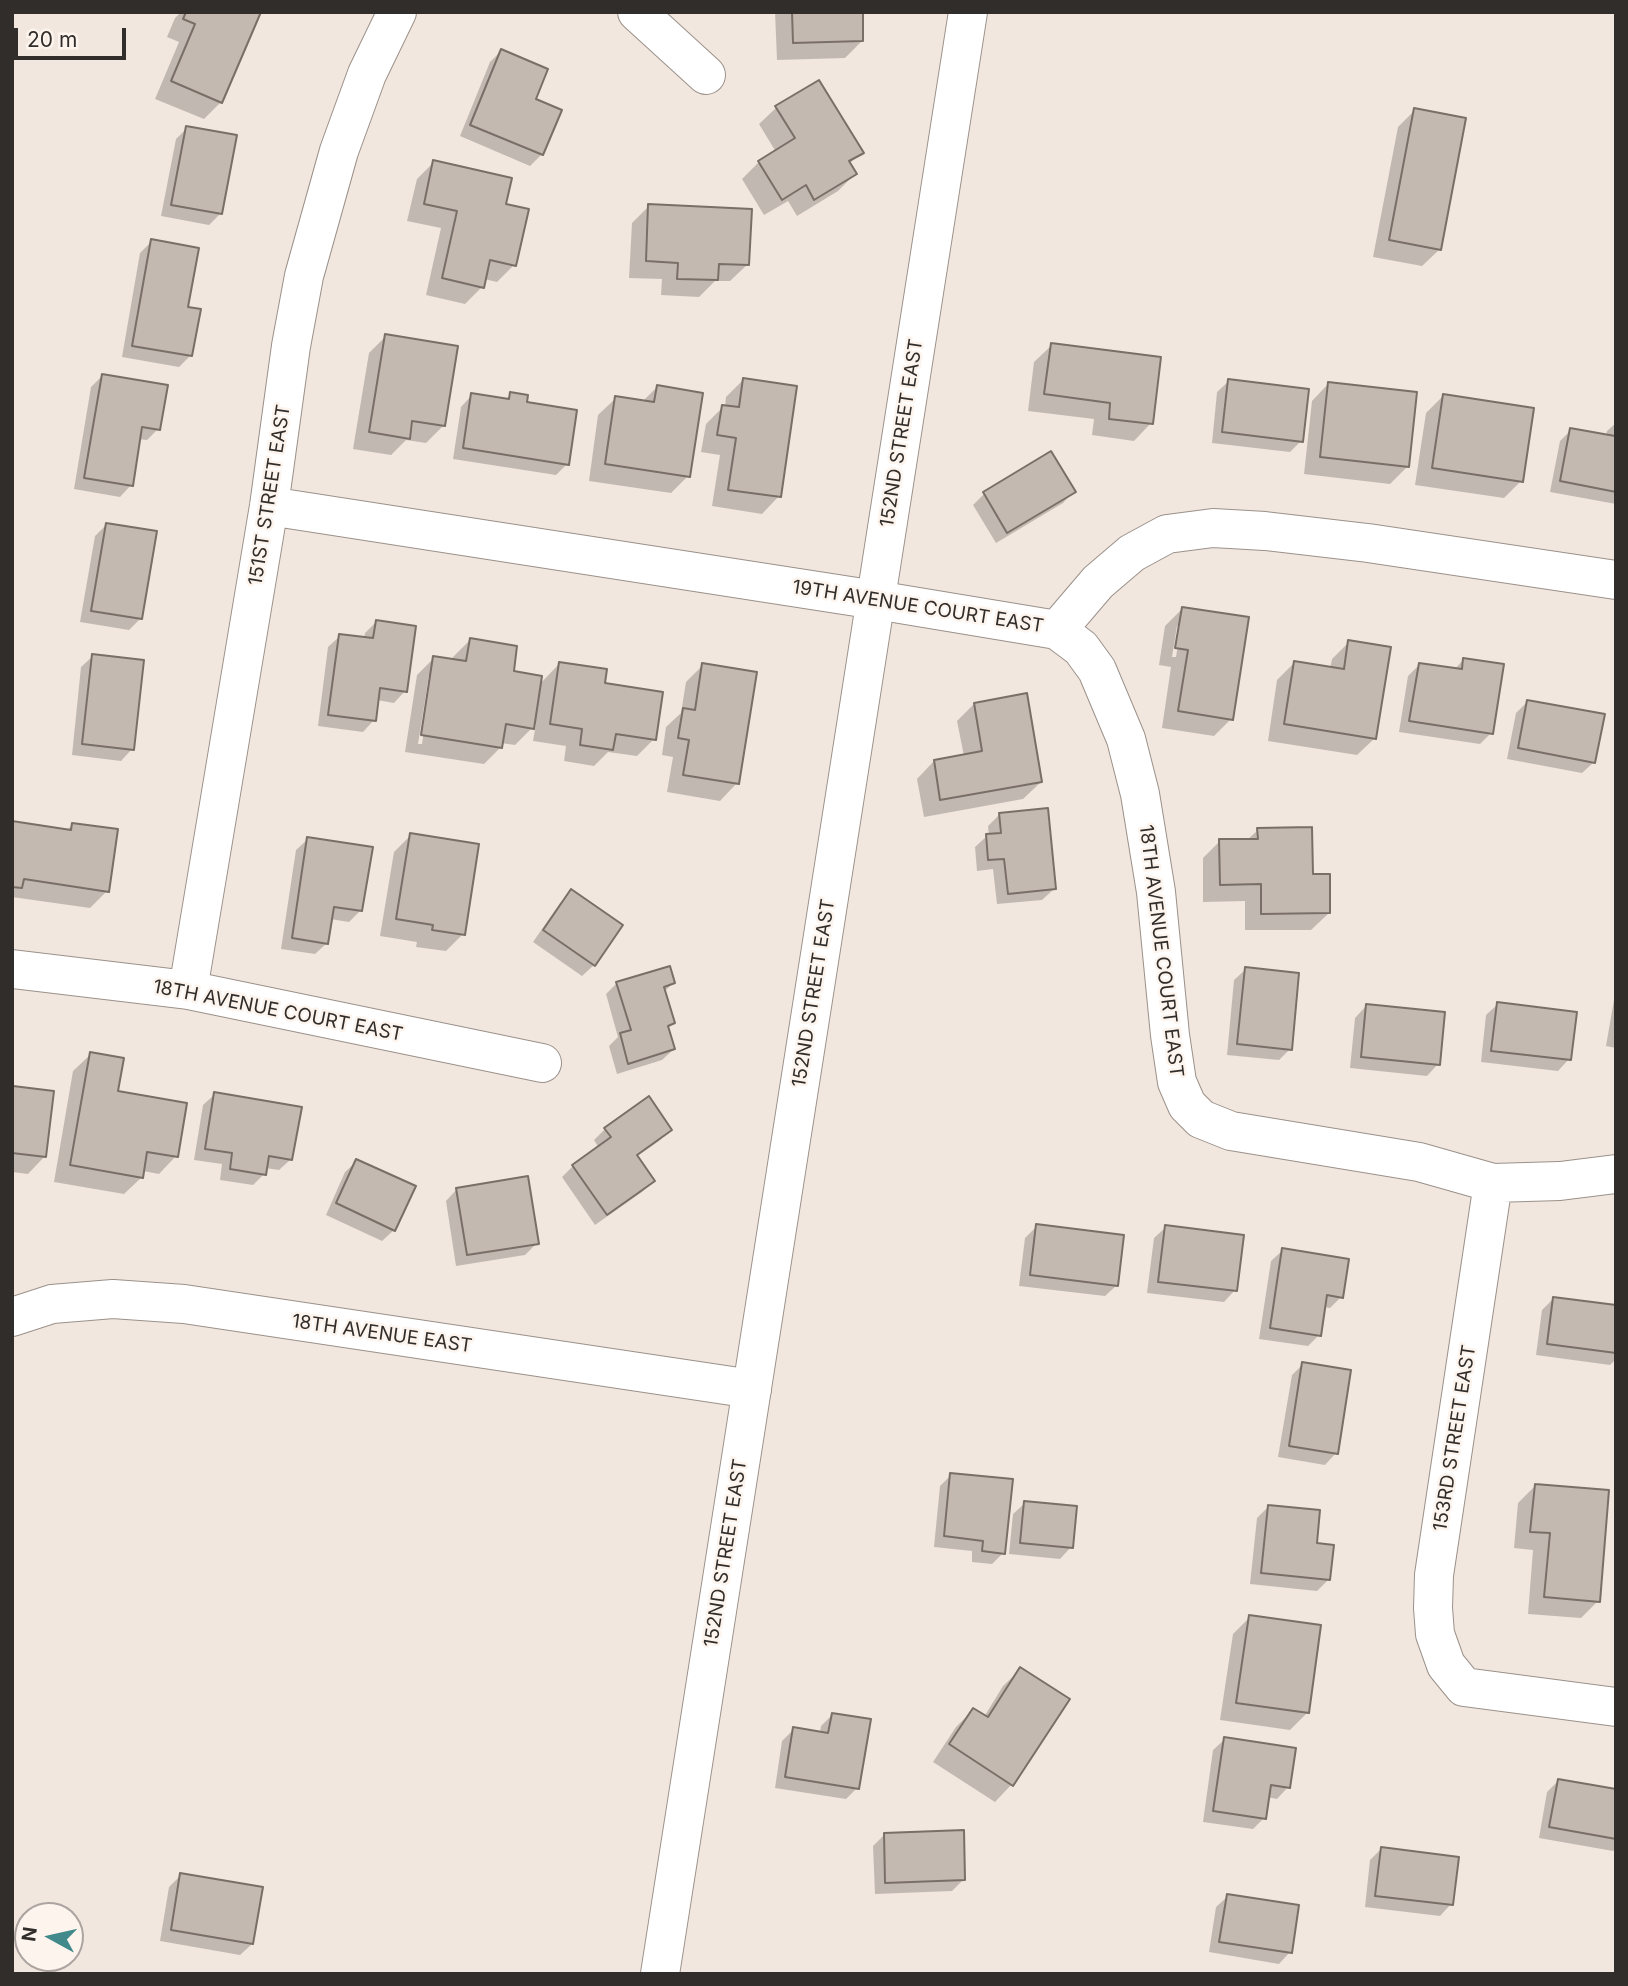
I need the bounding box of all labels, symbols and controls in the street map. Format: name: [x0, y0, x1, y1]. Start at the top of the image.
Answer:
scale bar: [18, 14, 130, 58]
text: 20 m: [27, 27, 77, 52]
street label: 152ND STREET EAST: [876, 337, 928, 529]
street label: 151ST STREET EAST: [244, 403, 296, 587]
street label: 19TH AVENUE COURT EAST: [791, 576, 1045, 638]
street label: 18TH AVENUE COURT EAST: [1134, 823, 1188, 1079]
street label: 152ND STREET EAST: [788, 897, 840, 1089]
street label: 18TH AVENUE COURT EAST: [151, 976, 405, 1046]
street label: 18TH AVENUE EAST: [290, 1310, 474, 1358]
street label: 153RD STREET EAST: [1429, 1343, 1481, 1533]
street label: 152ND STREET EAST: [700, 1457, 752, 1649]
north arrow: [14, 1902, 84, 1972]
text: N: [17, 1926, 42, 1943]

